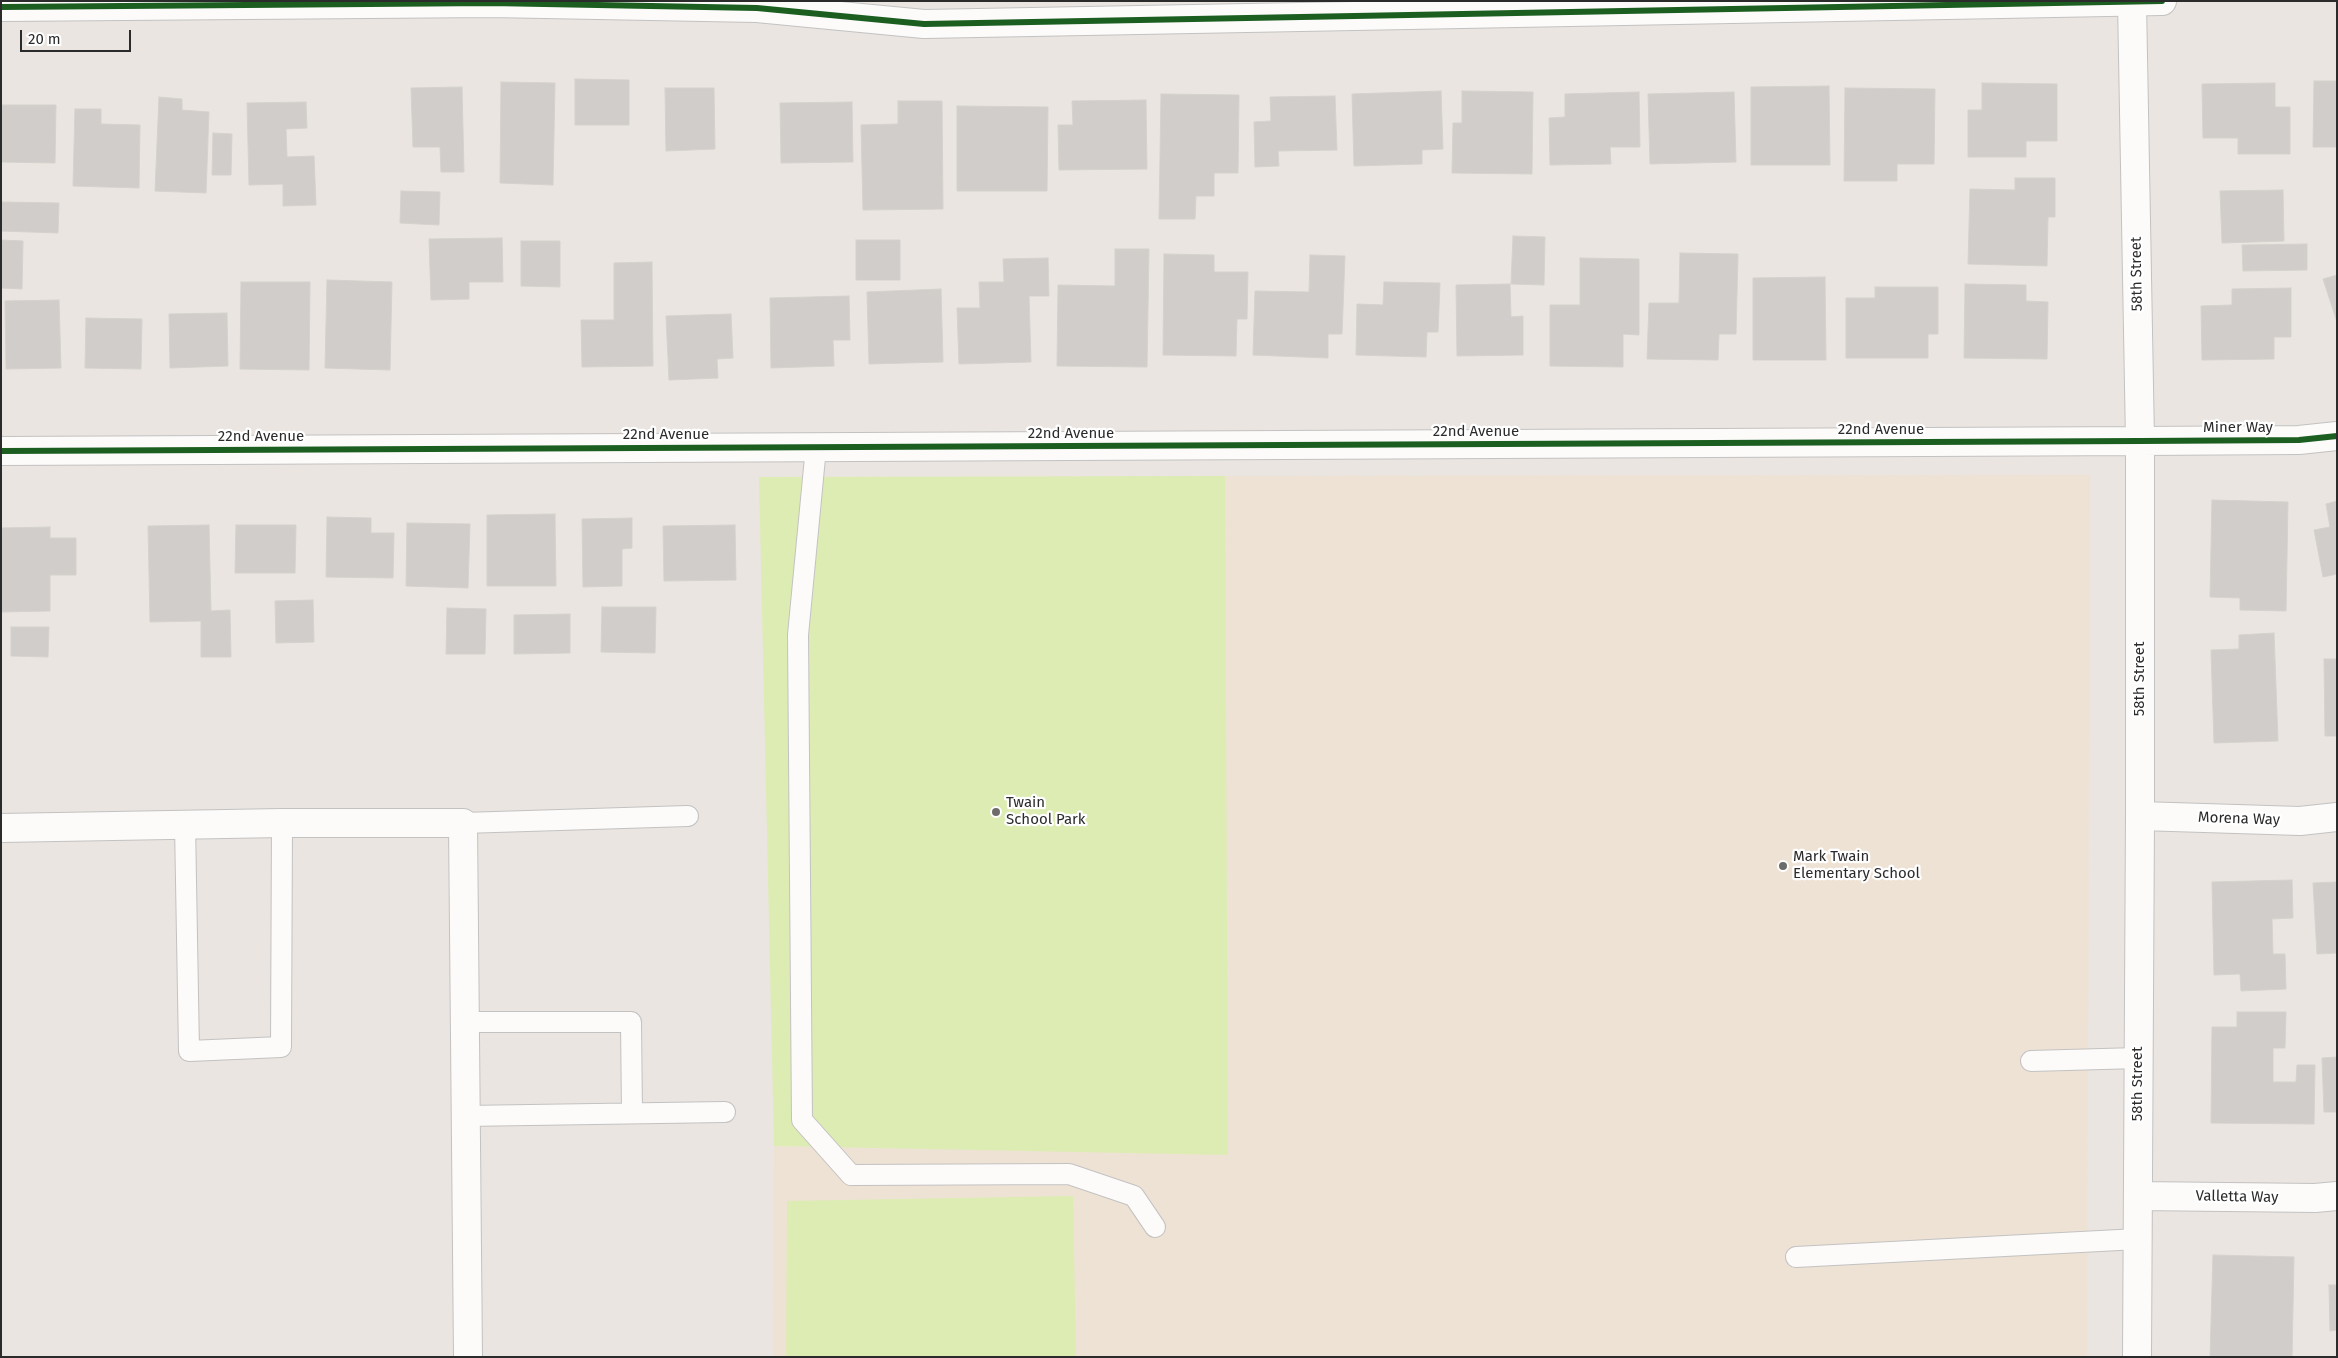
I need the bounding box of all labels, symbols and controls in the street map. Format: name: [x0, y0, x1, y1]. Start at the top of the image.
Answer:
scale bar: [22, 20, 134, 52]
text: 20 m: [28, 30, 61, 48]
street label: 58th Street: [2127, 237, 2147, 311]
street label: Miner Way: [2203, 419, 2273, 437]
street label: 22nd Avenue: [1838, 421, 1924, 439]
street label: 22nd Avenue: [1433, 423, 1519, 441]
street label: 22nd Avenue: [1028, 425, 1114, 443]
street label: 22nd Avenue: [623, 426, 709, 444]
street label: 22nd Avenue: [218, 428, 304, 446]
street label: 58th Street: [2131, 642, 2149, 716]
place label: Twain School Park: [1006, 794, 1086, 829]
marker: Twain School Park: [990, 806, 1002, 818]
street label: Morena Way: [2198, 809, 2280, 829]
place label: Mark Twain Elementary School: [1793, 848, 1920, 883]
marker: Mark Twain Elementary School: [1777, 860, 1789, 872]
street label: 58th Street: [2129, 1047, 2147, 1121]
street label: Valletta Way: [2195, 1187, 2279, 1207]

